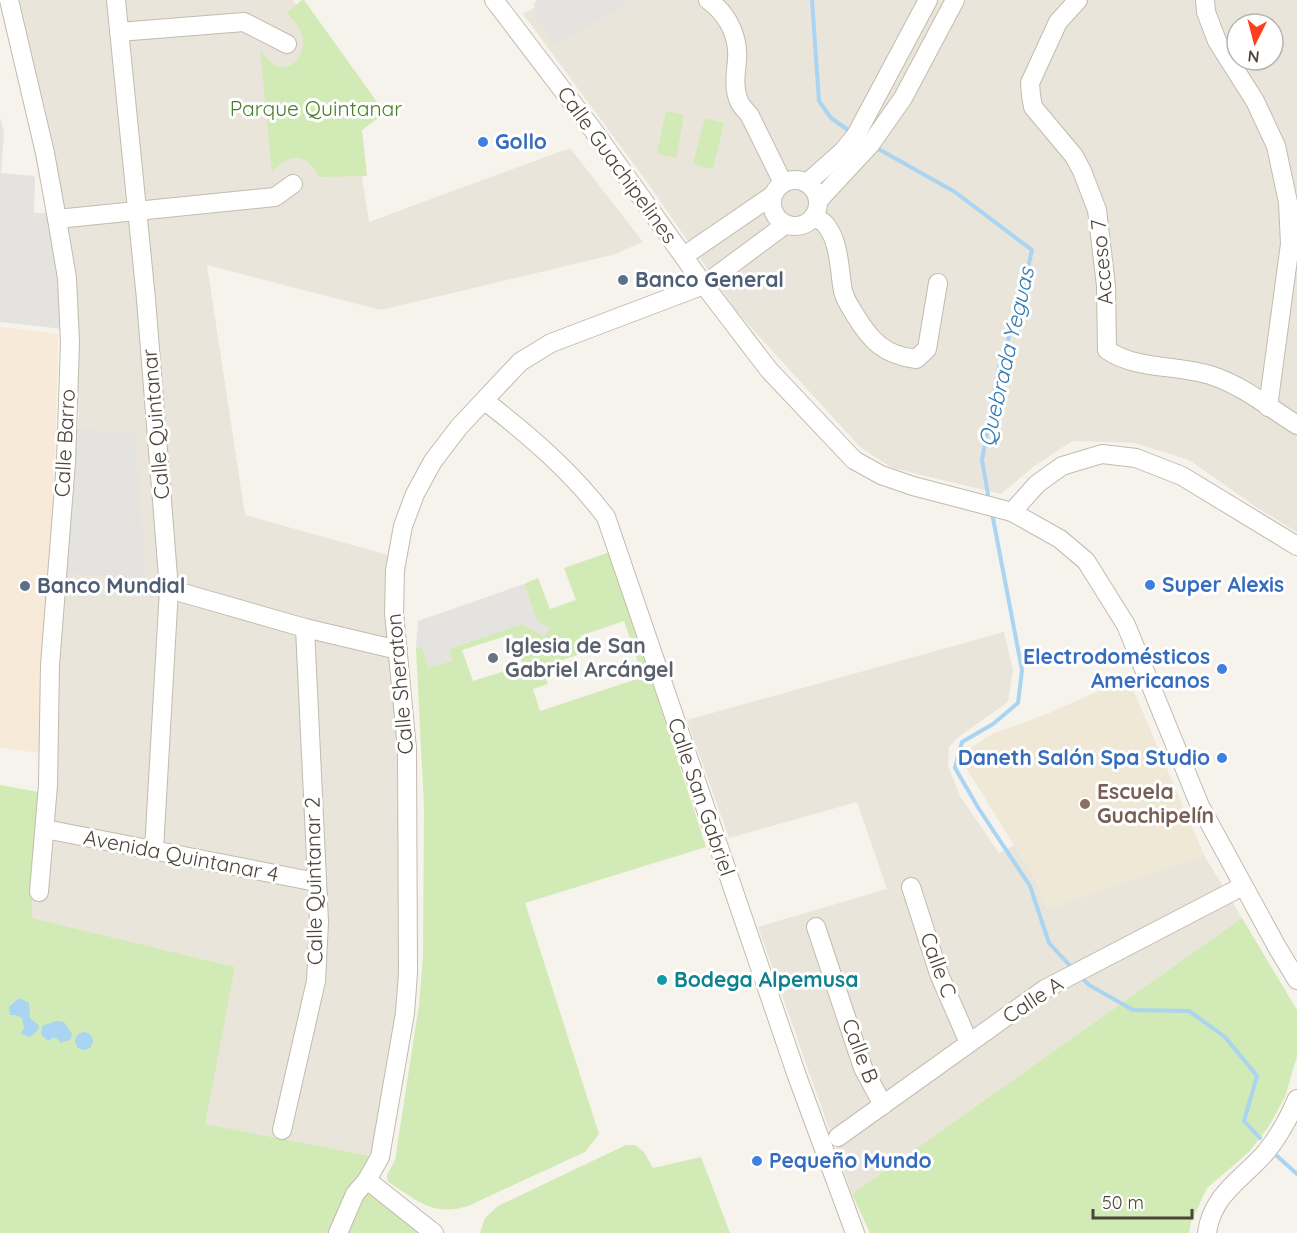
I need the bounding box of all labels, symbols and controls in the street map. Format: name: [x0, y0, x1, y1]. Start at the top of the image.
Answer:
north arrow: [1225, 12, 1285, 72]
text: N: [1247, 46, 1260, 67]
street label: Calle Guachipelines: [552, 81, 684, 248]
park label: Parque Quintanar: [230, 95, 402, 121]
place label: Gollo: [495, 128, 547, 154]
marker: Gollo: [476, 135, 490, 149]
street label: Acceso 7: [1084, 218, 1118, 306]
water label: Quebrada Yeguas: [972, 263, 1041, 449]
place label: Banco General: [635, 266, 784, 292]
marker: Banco General: [616, 273, 630, 287]
street label: Calle Quintanar: [135, 348, 175, 501]
street label: Calle Barro: [48, 388, 80, 498]
place label: Super Alexis: [1162, 571, 1284, 597]
place label: Banco Mundial: [37, 572, 185, 598]
marker: Super Alexis: [1143, 578, 1157, 592]
marker: Banco Mundial: [18, 579, 32, 593]
street label: Calle Sheraton: [380, 612, 418, 756]
place label: Iglesia de San Gabriel Arcángel: [505, 632, 674, 682]
place label: Electrodomésticos Americanos: [1023, 643, 1210, 693]
marker: Iglesia de San Gabriel Arcángel: [486, 651, 500, 665]
marker: Electrodomésticos Americanos: [1215, 662, 1229, 676]
street label: Calle San Gabriel: [663, 714, 741, 879]
place label: Daneth Salón Spa Studio: [958, 744, 1210, 770]
marker: Daneth Salón Spa Studio: [1215, 751, 1229, 765]
place label: Escuela Guachipelín: [1097, 778, 1214, 828]
street label: Calle Quintanar 2: [299, 797, 327, 965]
marker: Escuela Guachipelín: [1078, 797, 1092, 811]
street label: Avenida Quintanar 4: [81, 823, 281, 887]
street label: Calle C: [915, 929, 963, 1001]
place label: Bodega Alpemusa: [674, 966, 859, 992]
street label: Calle A: [997, 970, 1068, 1028]
marker: Bodega Alpemusa: [655, 973, 669, 987]
street label: Calle B: [837, 1015, 885, 1087]
place label: Pequeño Mundo: [769, 1147, 932, 1173]
marker: Pequeño Mundo: [750, 1154, 764, 1168]
scale bar: [1093, 1182, 1192, 1220]
text: 50 m: [1102, 1191, 1144, 1214]

